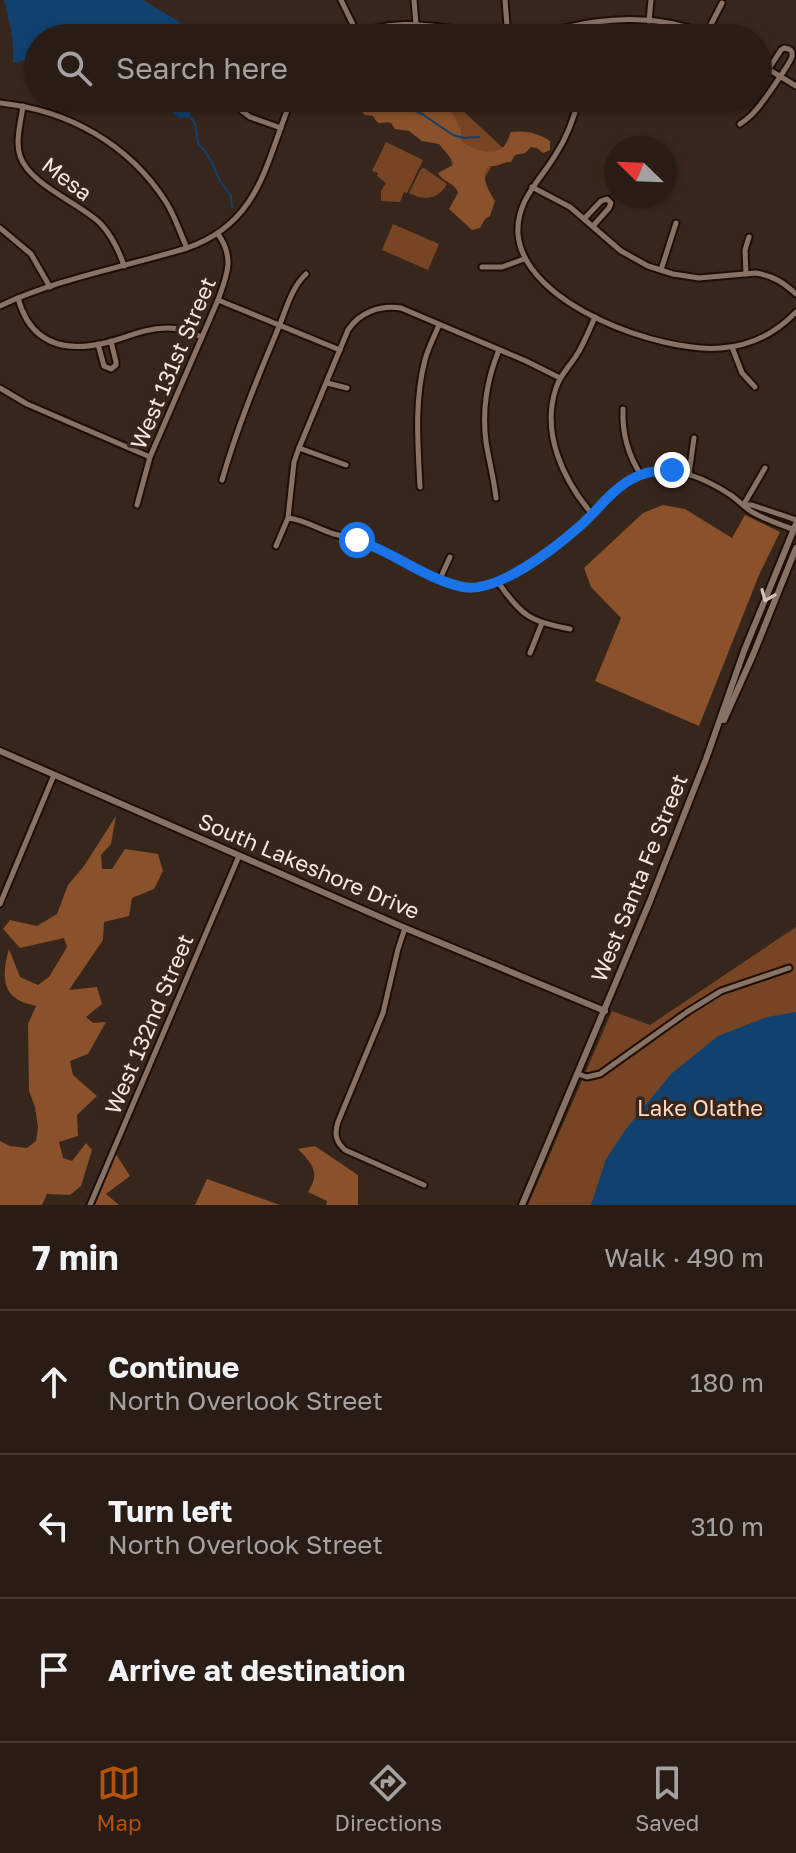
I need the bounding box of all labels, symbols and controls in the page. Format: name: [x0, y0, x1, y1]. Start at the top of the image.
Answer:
search box: [24, 24, 772, 112]
icon: search: [52, 46, 96, 90]
text: Search here: [116, 50, 288, 86]
north arrow: [604, 136, 676, 208]
street label: Mesa: [37, 151, 98, 206]
street label: West 131st Street: [124, 273, 221, 453]
route end: [654, 452, 690, 488]
route start: [339, 522, 375, 558]
one-way arrow: [760, 588, 776, 602]
street label: West Santa Fe Street: [584, 770, 693, 986]
street label: South Lakeshore Drive: [194, 807, 424, 924]
street label: West 132nd Street: [98, 930, 199, 1118]
park label: Lake Olathe: [637, 1094, 763, 1121]
text: 7 min: [32, 1237, 119, 1277]
text: Walk · 490 m: [604, 1242, 764, 1273]
text: Continue: [108, 1349, 239, 1385]
icon: ahead: [32, 1360, 76, 1404]
text: 180 m: [690, 1367, 764, 1398]
text: North Overlook Street: [108, 1385, 383, 1416]
text: Turn left: [108, 1493, 233, 1529]
icon: left: [32, 1504, 76, 1548]
text: 310 m: [691, 1511, 764, 1542]
text: North Overlook Street: [108, 1529, 383, 1560]
icon: arrive: [32, 1648, 76, 1692]
text: Arrive at destination: [108, 1652, 405, 1688]
tab: Map: [97, 1761, 141, 1836]
tab: Directions: [335, 1761, 442, 1836]
tab: Saved: [635, 1761, 699, 1836]

